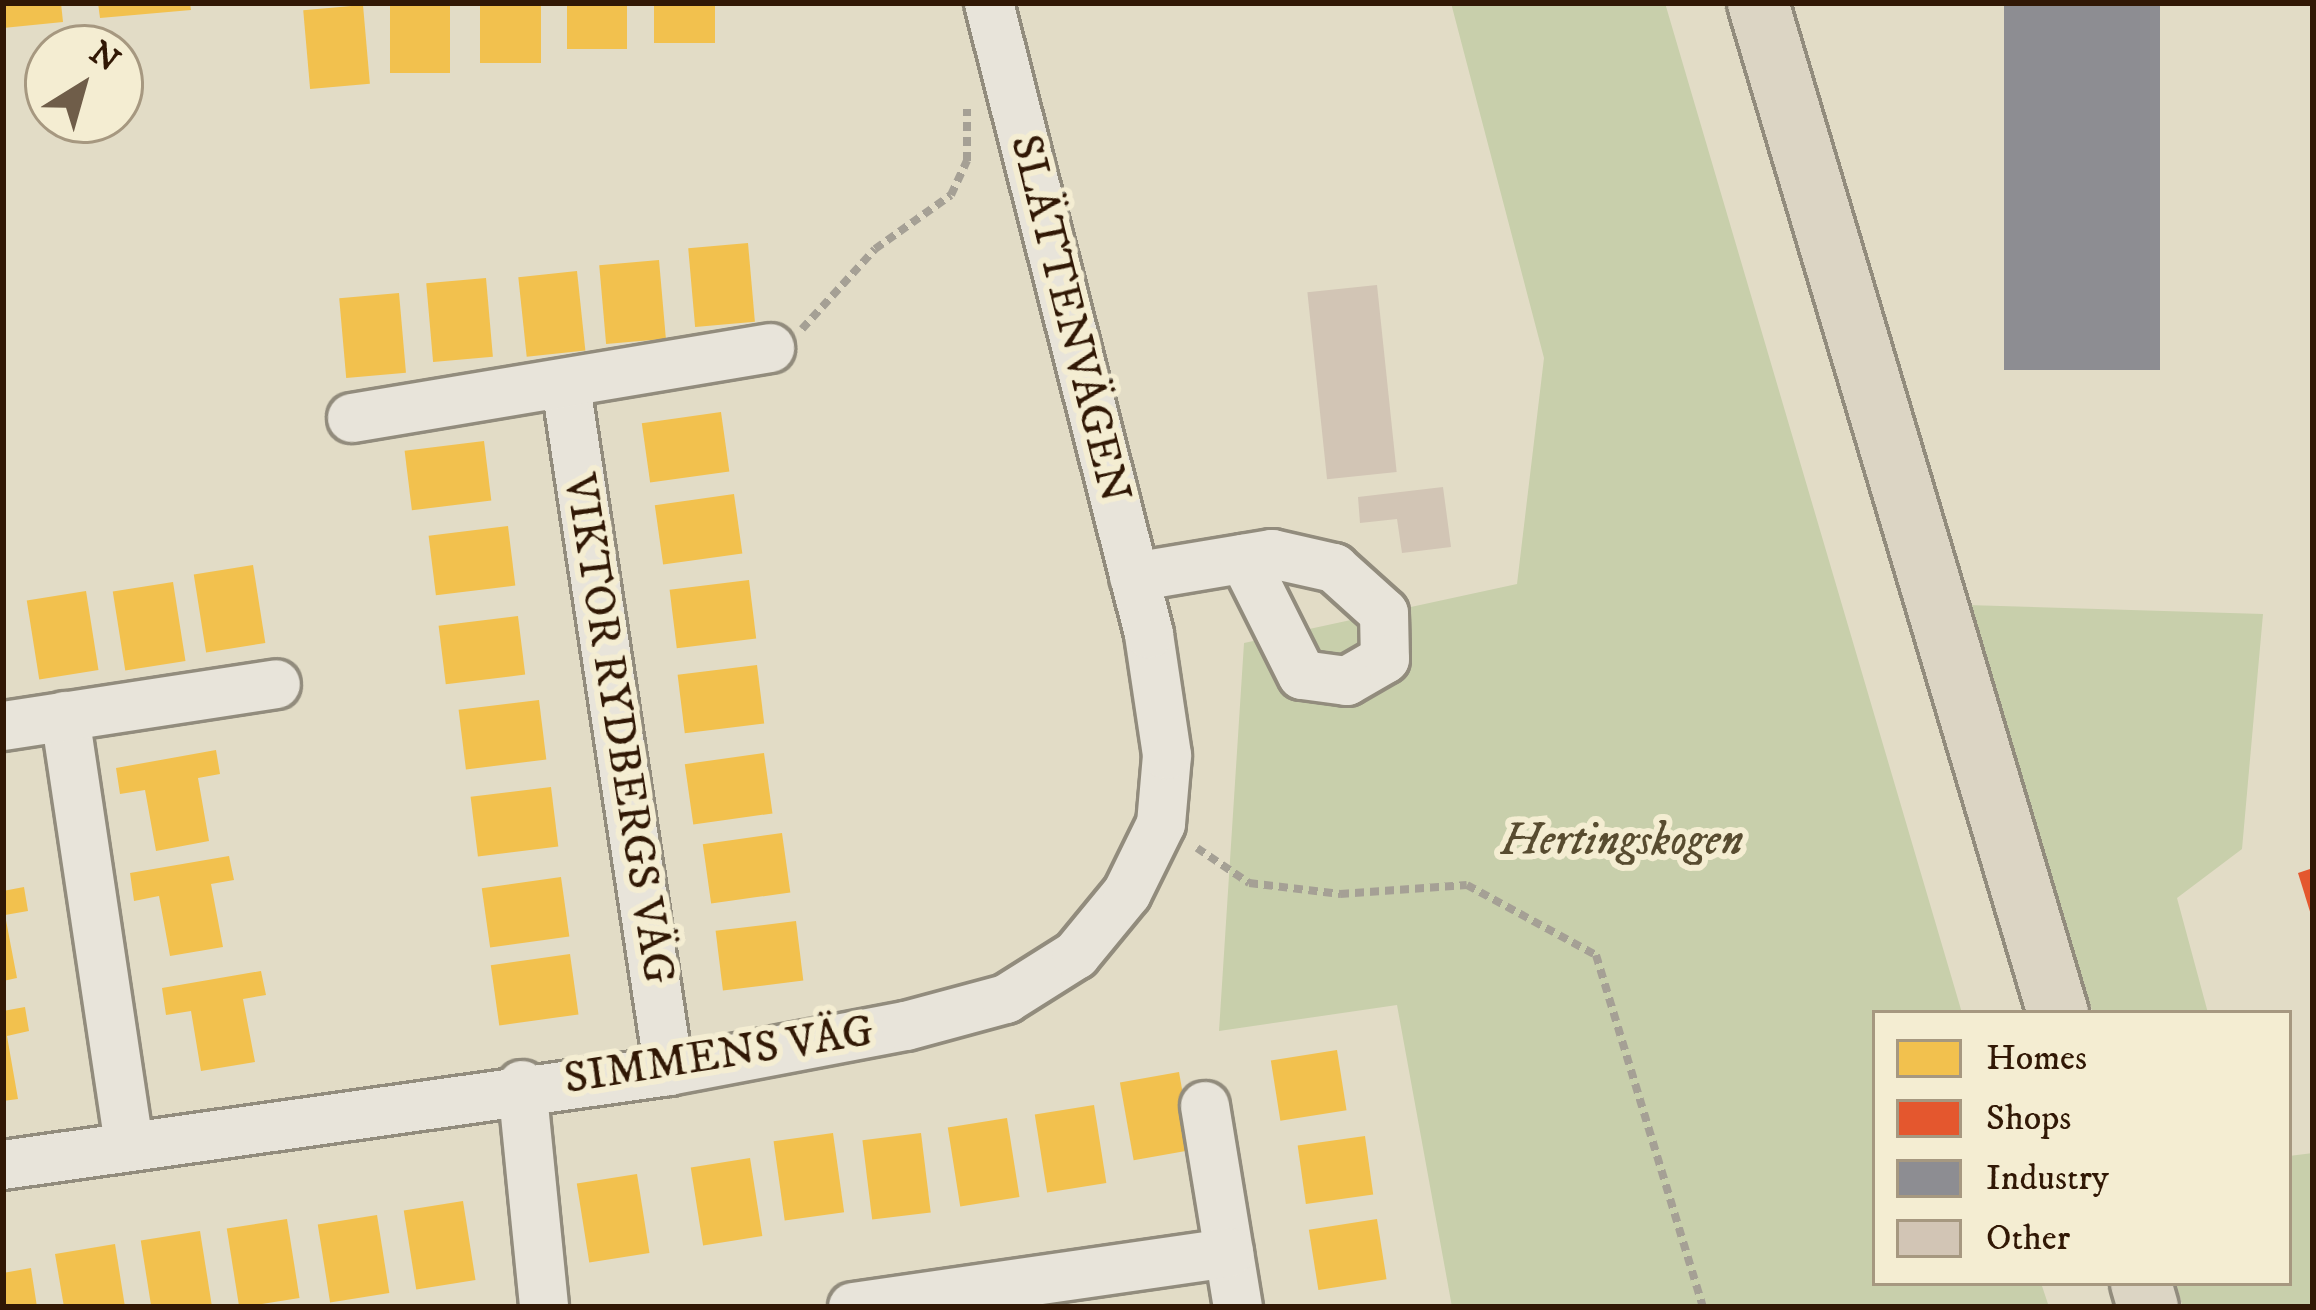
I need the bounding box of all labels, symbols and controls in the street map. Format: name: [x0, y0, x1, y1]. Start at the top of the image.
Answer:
north arrow: [24, 24, 144, 144]
text: N: [81, 33, 127, 82]
street label: SLÄTTENVÄGEN: [997, 129, 1141, 509]
street label: VIKTOR RYDBERGS VÄG: [551, 470, 685, 988]
park label: Hertingskogen: [1501, 815, 1743, 869]
street label: SIMMENS VÄG: [560, 1005, 878, 1107]
legend: [1872, 1010, 2292, 1286]
text: Homes: [1986, 1036, 2087, 1081]
text: Shops: [1986, 1096, 2071, 1141]
text: Industry: [1986, 1156, 2109, 1201]
text: Other: [1986, 1216, 2070, 1261]

